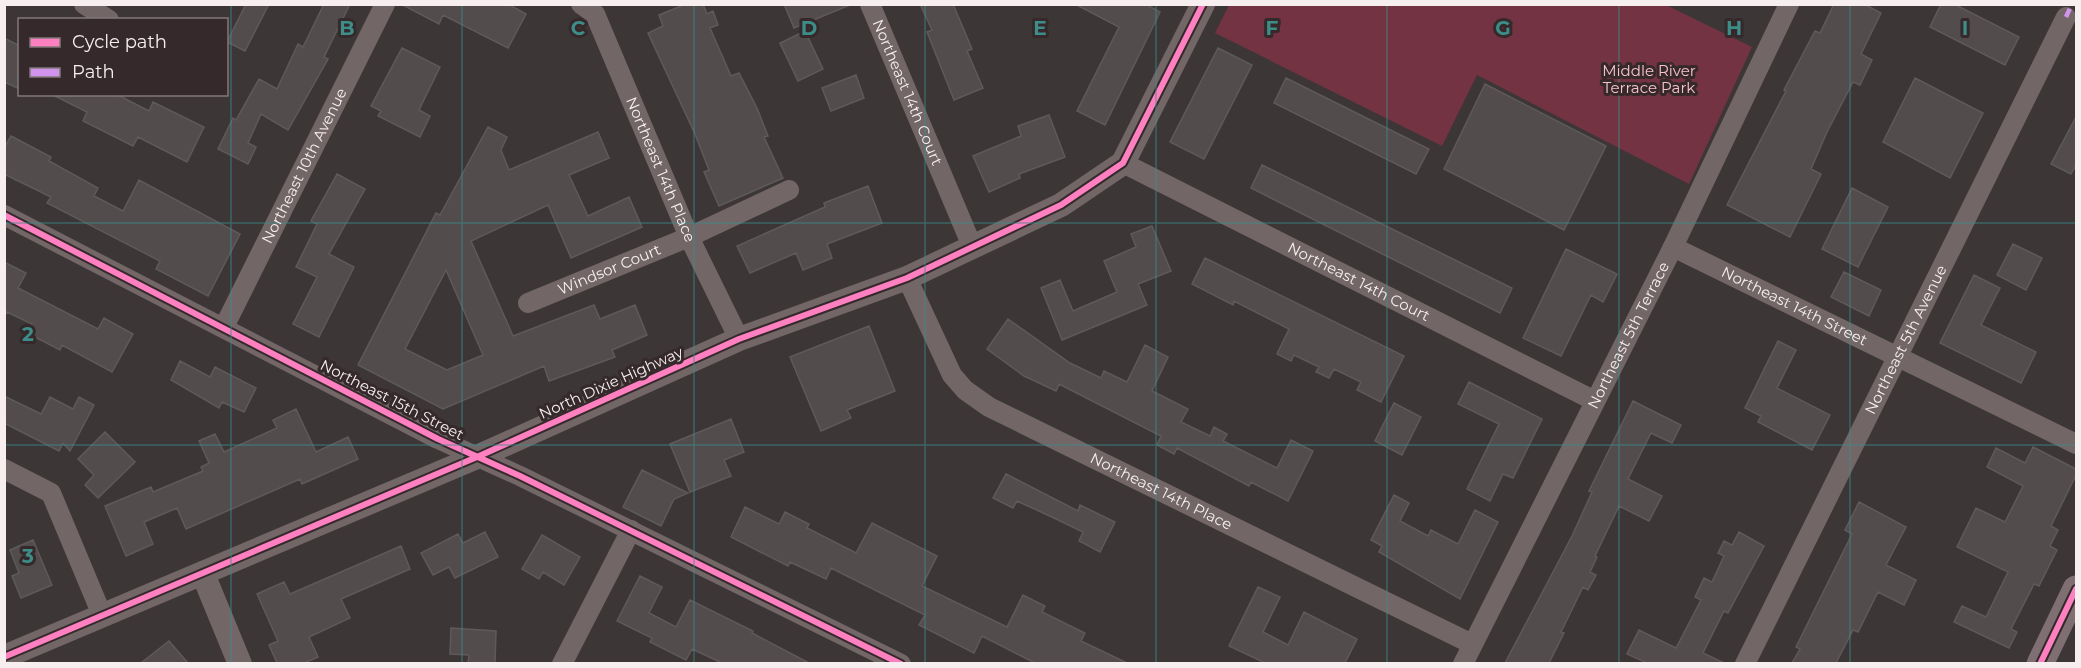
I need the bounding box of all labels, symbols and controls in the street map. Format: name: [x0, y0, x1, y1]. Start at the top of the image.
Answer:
text: B: [339, 16, 355, 40]
text: C: [571, 16, 586, 40]
text: D: [801, 16, 817, 40]
street label: Northeast 14th Court: [869, 16, 947, 168]
text: E: [1033, 16, 1047, 40]
text: F: [1266, 16, 1279, 40]
text: G: [1495, 16, 1511, 40]
text: H: [1726, 16, 1742, 40]
text: I: [1962, 16, 1968, 40]
legend: [18, 18, 228, 96]
text: Cycle path: [72, 31, 167, 53]
text: Path: [72, 61, 115, 83]
park label: Middle River Terrace Park: [1602, 61, 1696, 97]
street label: Northeast 10th Avenue: [257, 85, 351, 247]
street label: Northeast 14th Place: [622, 94, 700, 245]
street label: Northeast 14th Court: [1285, 238, 1433, 325]
street label: Windsor Court: [555, 240, 664, 299]
street label: Northeast 5th Terrace: [1583, 258, 1673, 412]
street label: Northeast 14th Street: [1718, 262, 1871, 350]
street label: Northeast 5th Avenue: [1860, 262, 1950, 417]
text: 2: [22, 322, 34, 346]
street label: North Dixie Highway: [536, 342, 686, 423]
street label: Northeast 15th Street: [317, 355, 467, 444]
street label: Northeast 14th Place: [1087, 448, 1236, 534]
text: 3: [21, 544, 34, 568]

